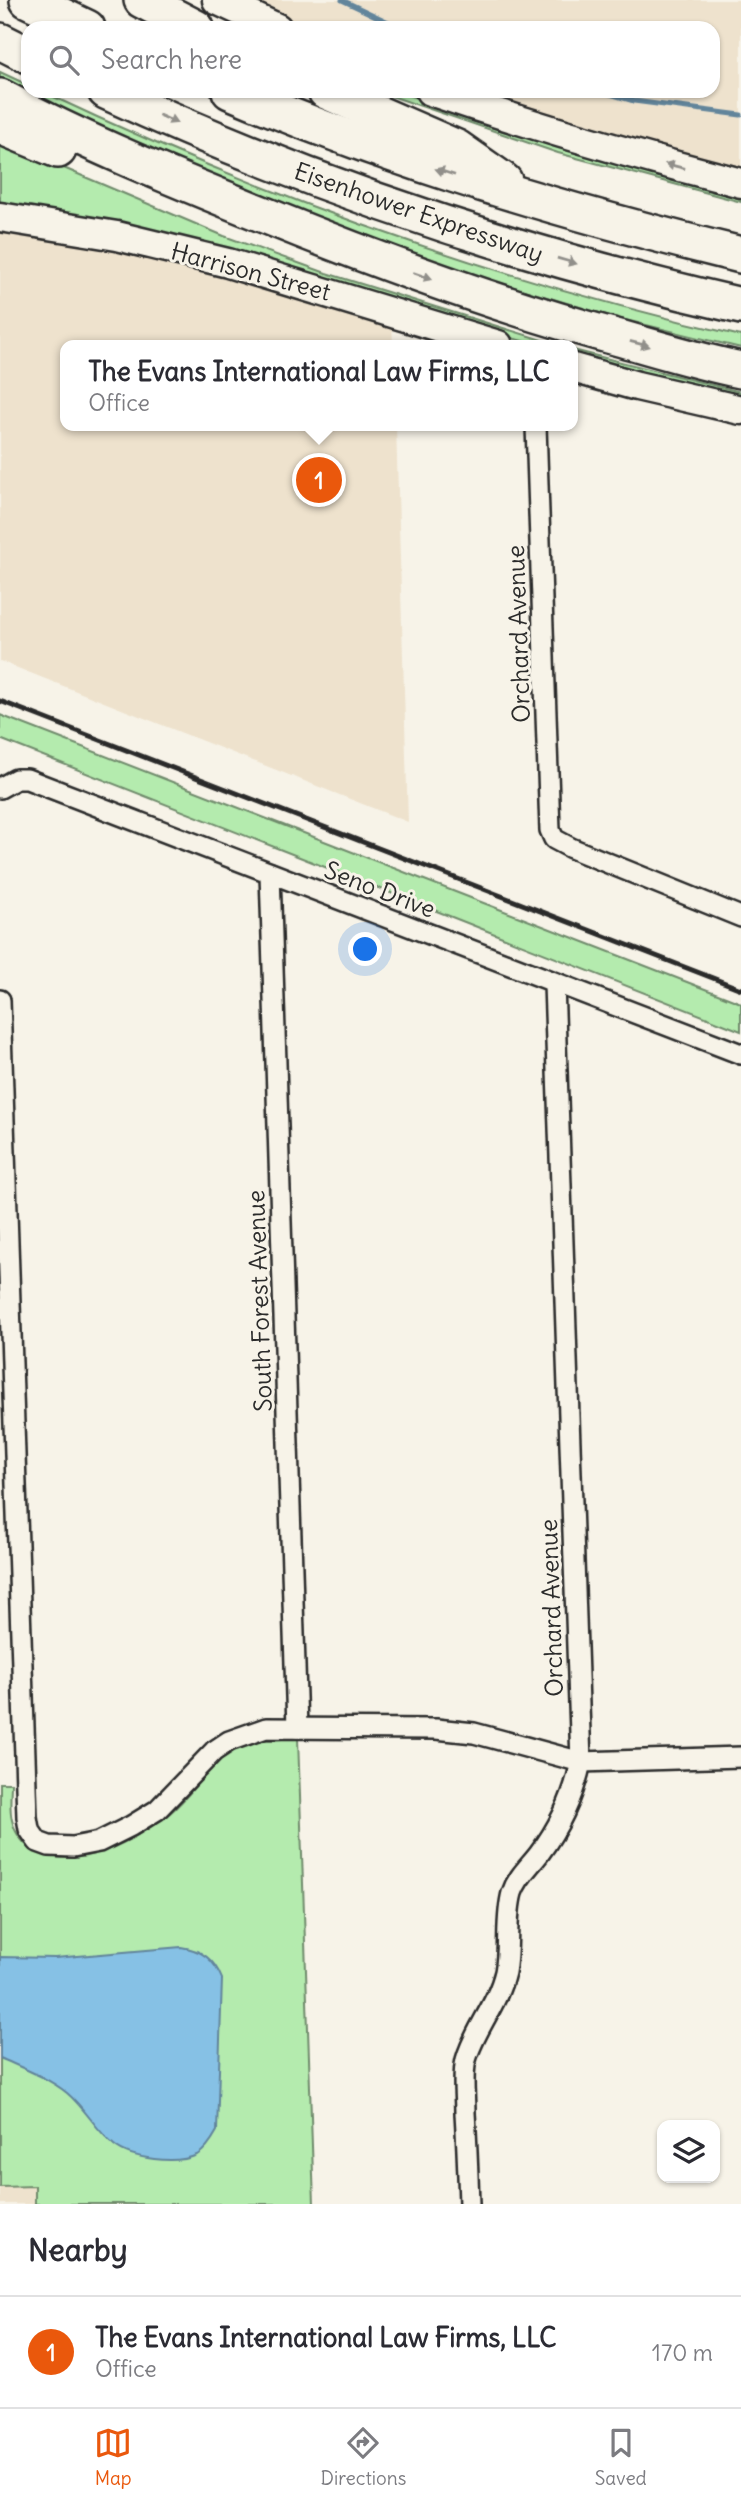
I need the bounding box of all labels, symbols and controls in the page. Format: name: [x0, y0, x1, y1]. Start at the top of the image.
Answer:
search box: [21, 21, 720, 98]
icon: search: [45, 41, 83, 79]
text: Search here: [101, 43, 242, 76]
one-way arrow: [158, 113, 178, 125]
street label: Eisenhower Expressway: [291, 155, 547, 269]
one-way arrow: [664, 160, 686, 171]
one-way arrow: [434, 166, 455, 177]
street label: Harrison Street: [168, 235, 334, 307]
one-way arrow: [556, 257, 577, 267]
one-way arrow: [413, 271, 434, 282]
popup: [60, 340, 578, 431]
one-way arrow: [630, 340, 651, 350]
text: The Evans International Law Firms, LLC: [88, 355, 550, 388]
text: Office: [88, 388, 150, 417]
pin: 1: [296, 454, 342, 506]
street label: Orchard Avenue: [500, 545, 536, 723]
street label: Seno Drive: [320, 854, 440, 924]
your location: [348, 932, 382, 966]
street label: South Forest Avenue: [240, 1190, 278, 1412]
street label: Orchard Avenue: [533, 1519, 569, 1697]
map controls: [657, 2120, 720, 2183]
button: layers: [657, 2120, 720, 2183]
text: Nearby: [28, 2231, 128, 2269]
text: The Evans International Law Firms, LLC: [95, 2321, 556, 2354]
text: 1: [46, 2338, 56, 2367]
text: 170 m: [652, 2338, 713, 2367]
text: Office: [95, 2354, 157, 2383]
tab: Map: [94, 2424, 132, 2490]
tab: Directions: [321, 2424, 406, 2490]
tab: Saved: [595, 2424, 647, 2490]

